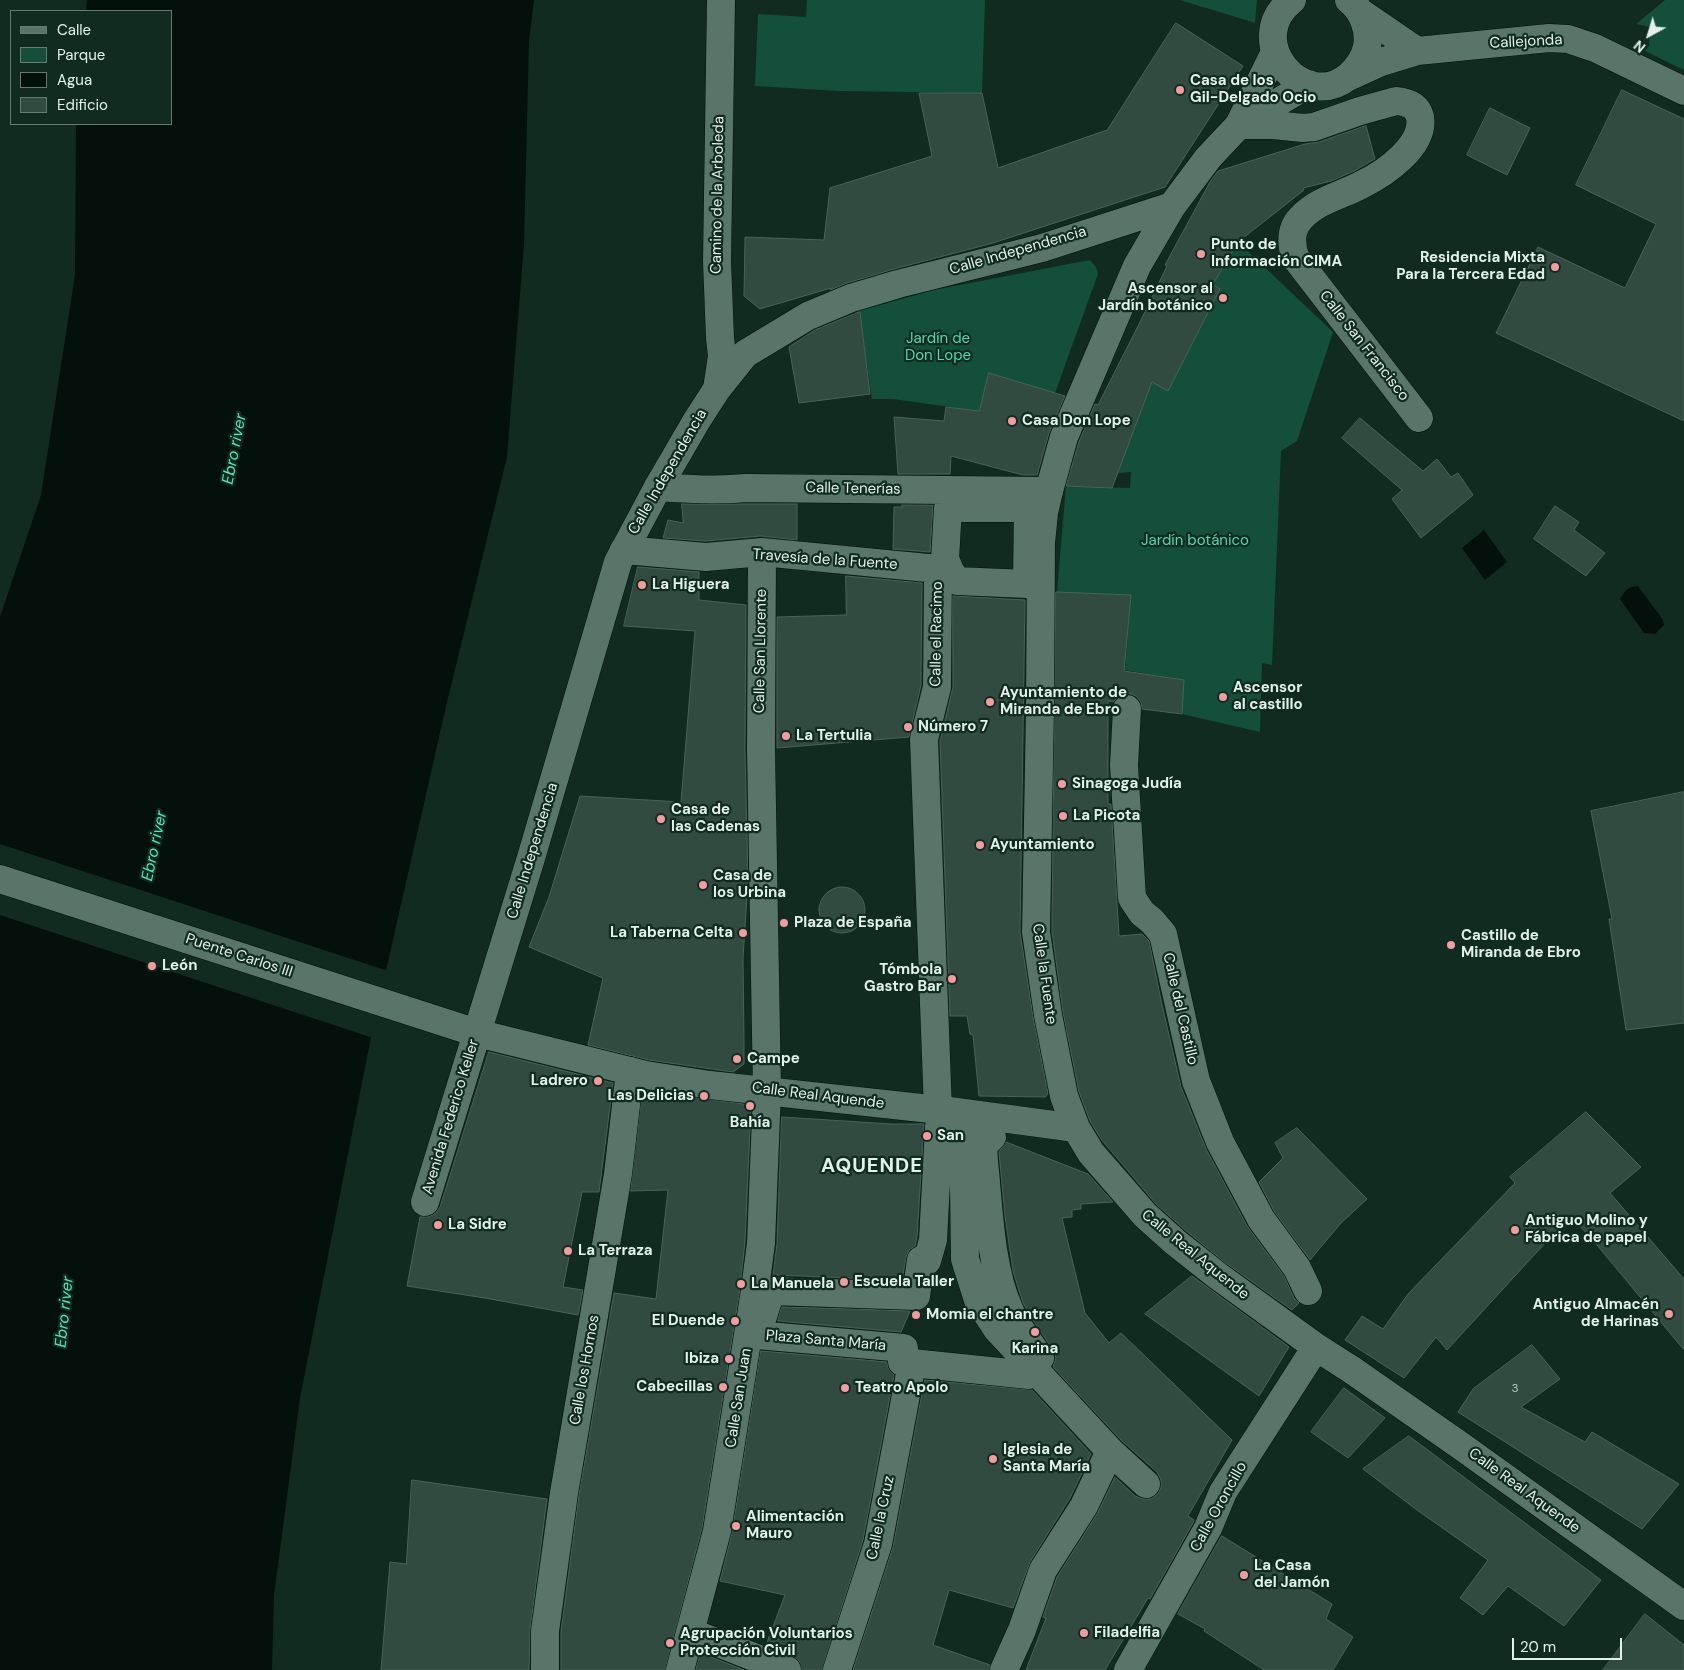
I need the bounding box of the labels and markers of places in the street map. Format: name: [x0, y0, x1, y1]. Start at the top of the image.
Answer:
place label: Casa de los Gil-Delgado Ocio: [1190, 72, 1316, 107]
marker: Casa de los Gil-Delgado Ocio: [1174, 84, 1186, 96]
place label: Punto de Información CIMA: [1211, 236, 1342, 271]
marker: Punto de Información CIMA: [1195, 248, 1207, 260]
place label: Residencia Mixta Para la Tercera Edad: [1396, 249, 1545, 284]
marker: Residencia Mixta Para la Tercera Edad: [1549, 261, 1561, 273]
place label: Ascensor al Jardín botánico: [1098, 280, 1213, 315]
marker: Ascensor al Jardín botánico: [1217, 292, 1229, 304]
place label: Casa Don Lope: [1022, 412, 1131, 430]
marker: Casa Don Lope: [1006, 415, 1018, 427]
place label: La Higuera: [652, 576, 730, 594]
marker: La Higuera: [636, 579, 648, 591]
place label: Ascensor al castillo: [1233, 679, 1303, 714]
place label: Ayuntamiento de Miranda de Ebro: [1000, 684, 1127, 719]
marker: Ascensor al castillo: [1217, 691, 1229, 703]
marker: Ayuntamiento de Miranda de Ebro: [984, 696, 996, 708]
place label: Número 7: [918, 718, 988, 736]
marker: Número 7: [902, 721, 914, 733]
place label: La Tertulia: [796, 727, 872, 745]
marker: La Tertulia: [780, 730, 792, 742]
place label: Sinagoga Judía: [1072, 775, 1182, 793]
marker: Sinagoga Judía: [1056, 778, 1068, 790]
place label: Casa de las Cadenas: [671, 801, 760, 836]
place label: La Picota: [1073, 807, 1140, 825]
marker: La Picota: [1057, 810, 1069, 822]
marker: Casa de las Cadenas: [655, 813, 667, 825]
place label: Ayuntamiento: [990, 836, 1095, 854]
marker: Ayuntamiento: [974, 839, 986, 851]
place label: Casa de los Urbina: [713, 867, 786, 902]
marker: Casa de los Urbina: [697, 879, 709, 891]
place label: Plaza de España: [794, 914, 911, 932]
marker: Plaza de España: [778, 917, 790, 929]
place label: La Taberna Celta: [610, 924, 733, 942]
marker: La Taberna Celta: [737, 927, 749, 939]
place label: Castillo de Miranda de Ebro: [1461, 927, 1581, 962]
marker: Castillo de Miranda de Ebro: [1445, 939, 1457, 951]
place label: León: [162, 957, 197, 975]
marker: León: [146, 960, 158, 972]
place label: Tómbola Gastro Bar: [864, 961, 942, 996]
marker: Tómbola Gastro Bar: [946, 973, 958, 985]
place label: Campe: [747, 1050, 800, 1068]
marker: Campe: [731, 1053, 743, 1065]
place label: Ladrero: [531, 1072, 588, 1090]
marker: Ladrero: [592, 1075, 604, 1087]
place label: Las Delicias: [608, 1087, 694, 1105]
marker: Las Delicias: [698, 1090, 710, 1102]
marker: Bahía: [744, 1100, 756, 1112]
place label: Bahía: [730, 1114, 770, 1132]
place label: San: [937, 1127, 964, 1145]
marker: San: [921, 1130, 933, 1142]
place label: Antiguo Molino y Fábrica de papel: [1525, 1212, 1648, 1247]
place label: La Sidre: [448, 1216, 507, 1234]
marker: La Sidre: [432, 1219, 444, 1231]
marker: Antiguo Molino y Fábrica de papel: [1509, 1224, 1521, 1236]
place label: La Terraza: [578, 1242, 653, 1260]
marker: La Terraza: [562, 1245, 574, 1257]
place label: Escuela Taller: [854, 1273, 954, 1291]
place label: La Manuela: [751, 1275, 834, 1293]
marker: Escuela Taller: [838, 1276, 850, 1288]
marker: La Manuela: [735, 1278, 747, 1290]
place label: Antiguo Almacén de Harinas: [1533, 1296, 1659, 1331]
place label: Momia el chantre: [926, 1306, 1054, 1324]
marker: Antiguo Almacén de Harinas: [1663, 1308, 1675, 1320]
marker: Momia el chantre: [910, 1309, 922, 1321]
place label: El Duende: [652, 1312, 725, 1330]
marker: El Duende: [729, 1315, 741, 1327]
marker: Karina: [1029, 1326, 1041, 1338]
place label: Karina: [1012, 1340, 1058, 1358]
place label: Ibiza: [685, 1350, 719, 1368]
marker: Ibiza: [723, 1353, 735, 1365]
place label: Cabecillas: [636, 1378, 713, 1396]
place label: Teatro Apolo: [855, 1379, 948, 1397]
marker: Cabecillas: [717, 1381, 729, 1393]
marker: Teatro Apolo: [839, 1382, 851, 1394]
place label: Iglesia de Santa María: [1003, 1441, 1090, 1476]
marker: Iglesia de Santa María: [987, 1453, 999, 1465]
place label: Alimentación Mauro: [746, 1508, 844, 1543]
marker: Alimentación Mauro: [730, 1520, 742, 1532]
place label: La Casa del Jamón: [1254, 1557, 1330, 1592]
marker: La Casa del Jamón: [1238, 1569, 1250, 1581]
place label: Filadelfia: [1094, 1624, 1160, 1642]
place label: Agrupación Voluntarios Protección Civil: [680, 1625, 853, 1660]
marker: Filadelfia: [1078, 1627, 1090, 1639]
marker: Agrupación Voluntarios Protección Civil: [664, 1637, 676, 1649]

